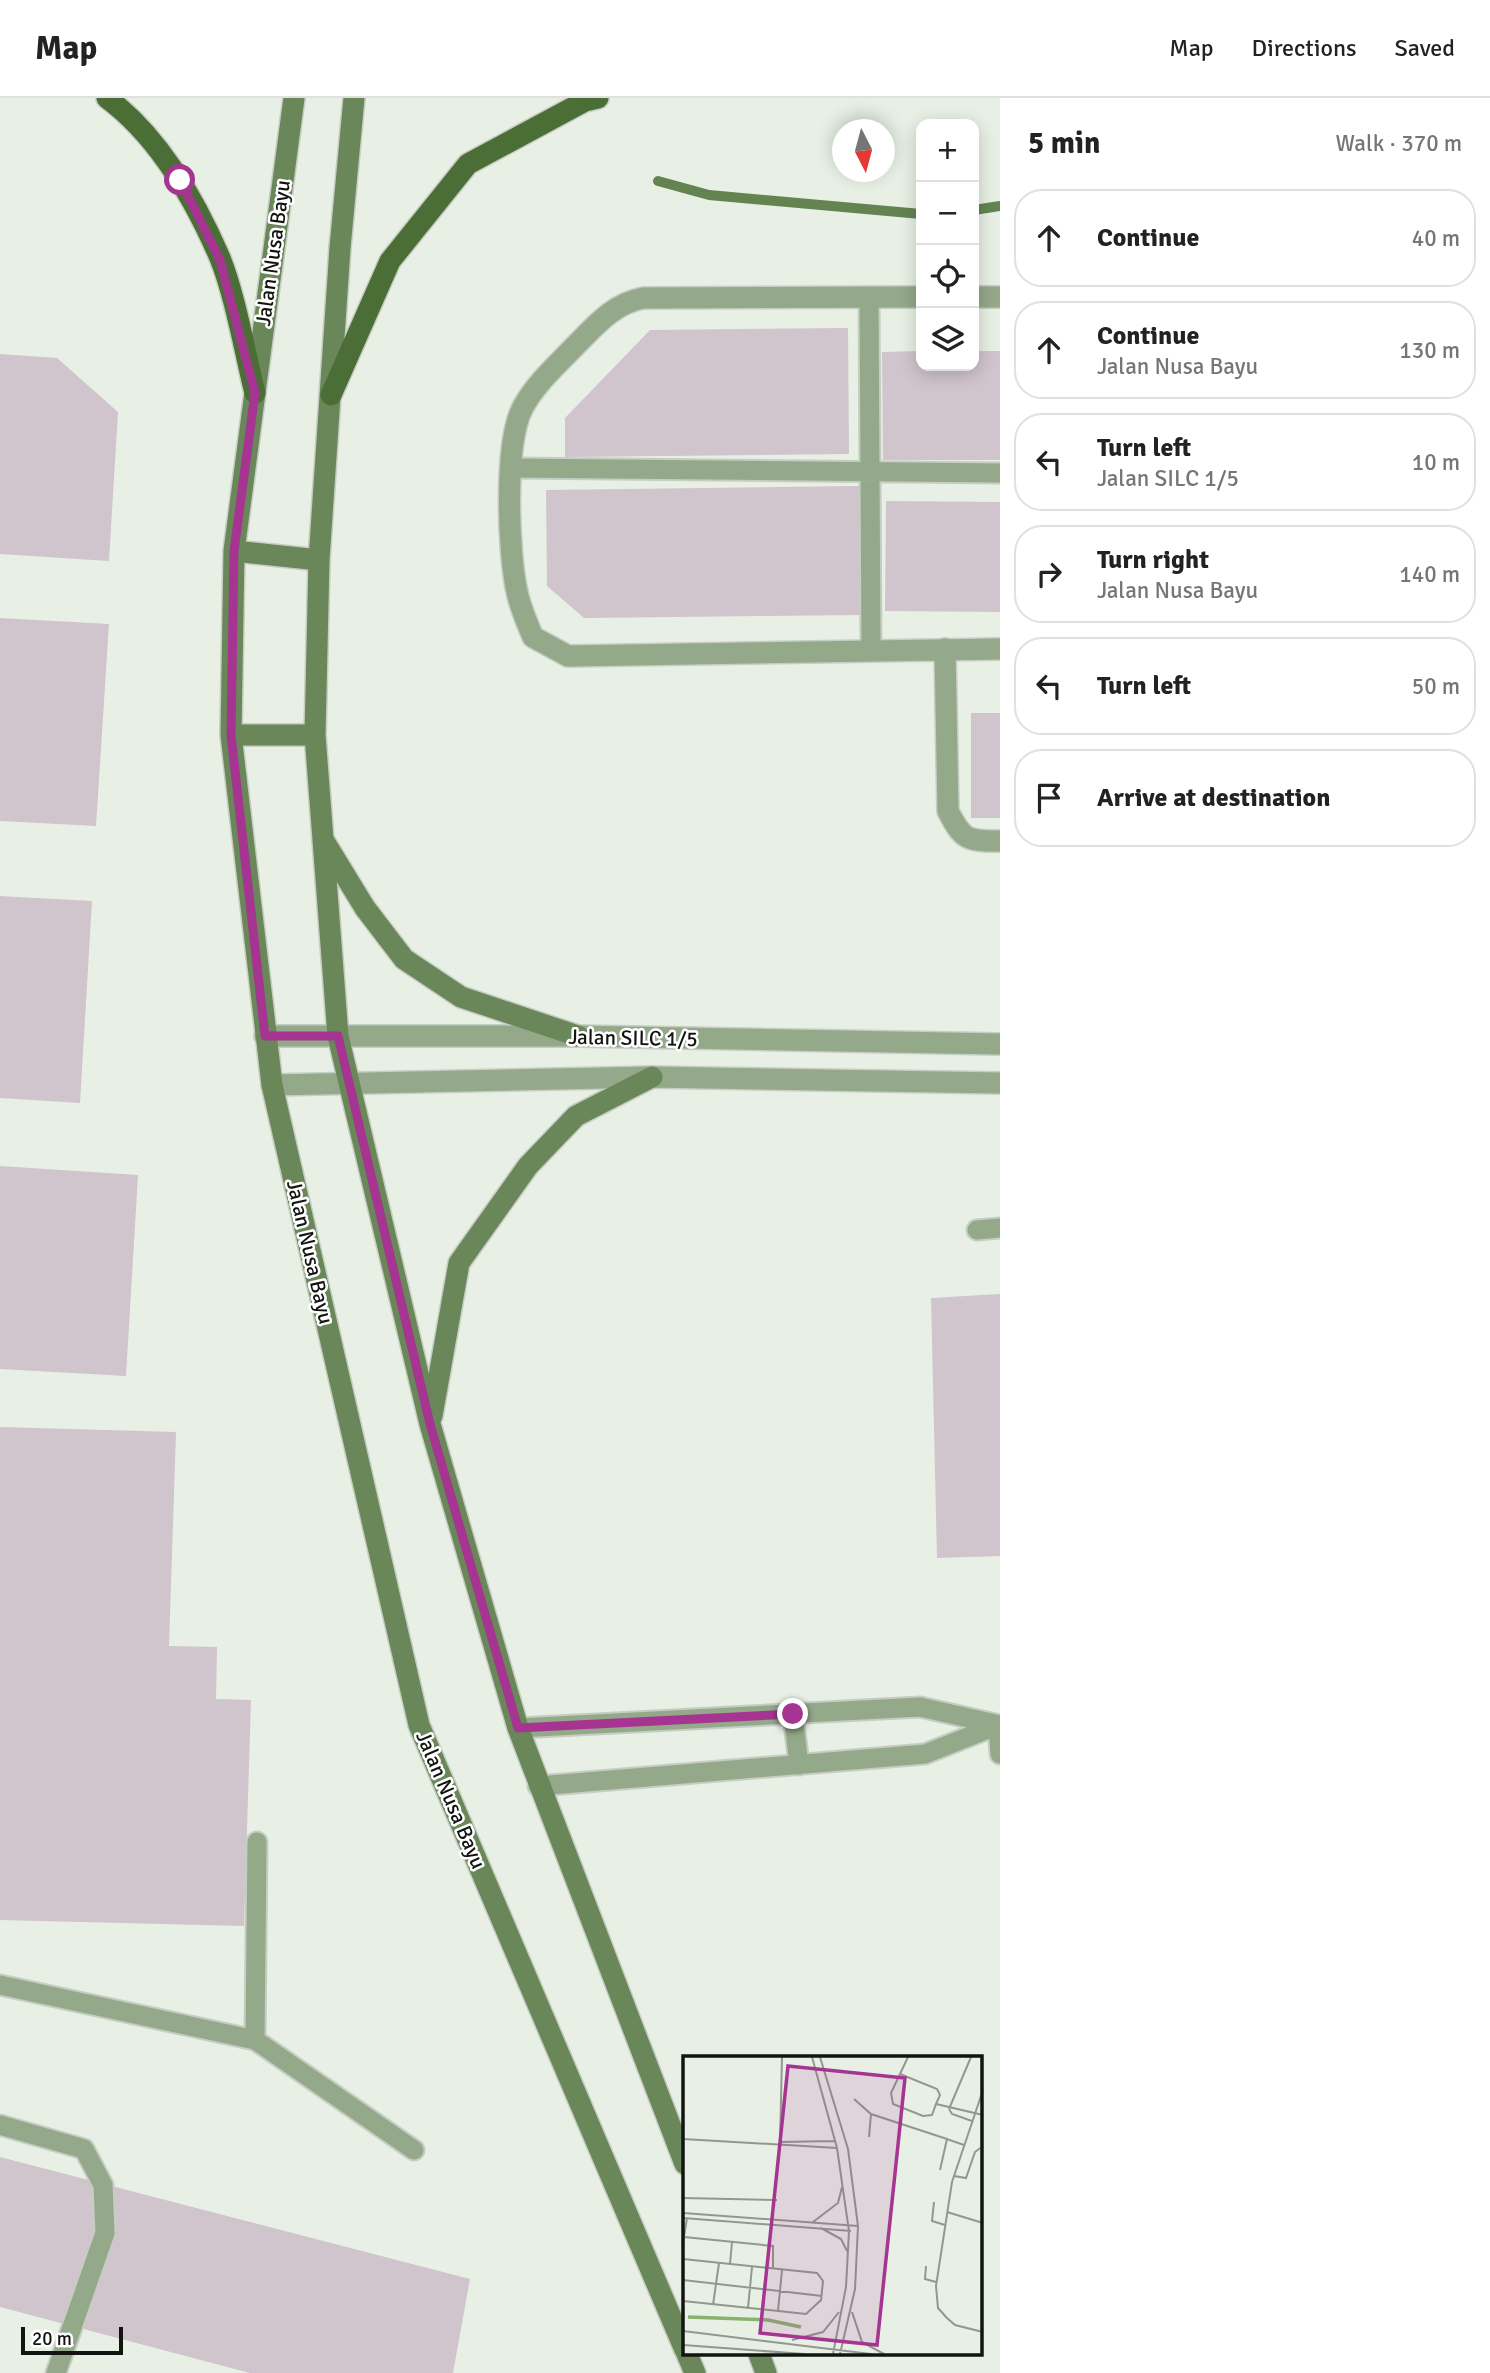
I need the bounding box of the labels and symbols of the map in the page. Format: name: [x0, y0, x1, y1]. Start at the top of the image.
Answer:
north arrow: [832, 119, 895, 182]
route start: [164, 164, 195, 195]
street label: Jalan Nusa Bayu: [250, 178, 296, 328]
street label: Jalan SILC 1/5: [568, 1024, 698, 1052]
street label: Jalan Nusa Bayu: [281, 1177, 339, 1327]
route end: [777, 1698, 808, 1729]
street label: Jalan Nusa Bayu: [410, 1727, 492, 1873]
inset map: [683, 2056, 982, 2356]
scale bar: [21, 2324, 122, 2356]

